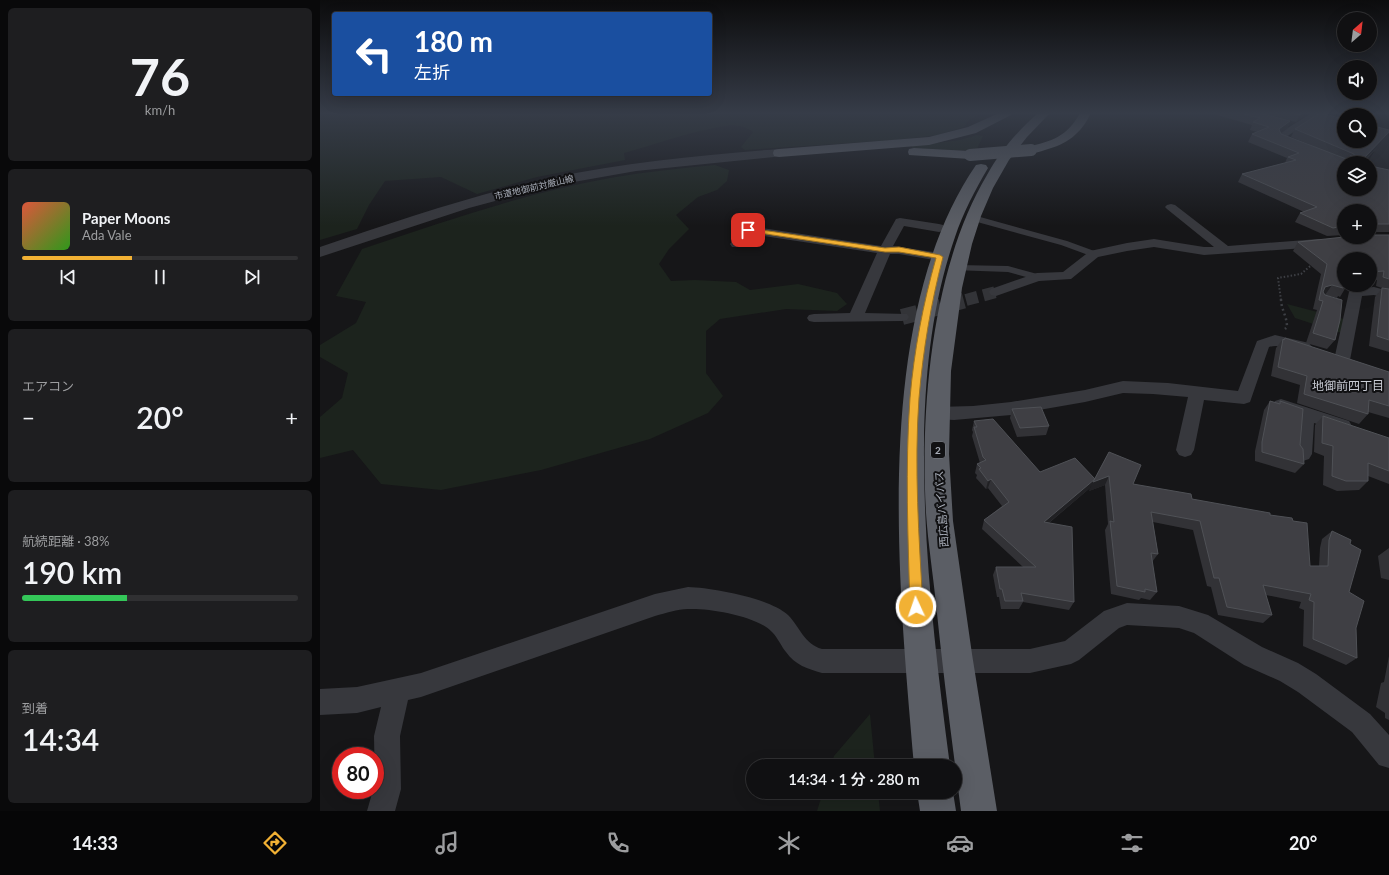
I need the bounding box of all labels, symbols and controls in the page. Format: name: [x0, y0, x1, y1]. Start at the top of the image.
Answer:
north arrow: [1337, 12, 1377, 52]
map controls: [1337, 12, 1377, 292]
text: 180 m: [414, 24, 493, 58]
icon: left: [348, 28, 400, 80]
text: 76: [130, 45, 190, 107]
button: sound: [1337, 60, 1377, 100]
text: 左折: [414, 61, 450, 83]
text: km/h: [145, 102, 175, 118]
button: search: [1337, 108, 1377, 148]
button: layers: [1337, 156, 1377, 196]
street label: 市道地御前対厳山線: [493, 172, 576, 201]
button: +: [1337, 204, 1377, 244]
text: Paper Moons: [82, 209, 170, 227]
pin: [731, 213, 765, 247]
icon: arrive: [737, 219, 759, 241]
text: Ada Vale: [82, 227, 132, 243]
button: −: [1337, 252, 1377, 292]
icon: previous: [57, 266, 79, 288]
icon: pause: [149, 266, 171, 288]
icon: next: [241, 266, 263, 288]
text: エアコン: [22, 378, 74, 394]
district label: 地御前四丁目: [1312, 378, 1384, 393]
text: 20°: [136, 399, 184, 435]
text: −: [22, 404, 35, 431]
text: +: [285, 404, 298, 431]
road number: 2: [931, 442, 945, 458]
street label: 西広島バイパス: [932, 470, 950, 548]
text: 航続距離 · 38%: [22, 533, 110, 549]
text: 190 km: [22, 554, 122, 590]
position arrow: [895, 586, 937, 628]
text: 到着: [22, 700, 48, 716]
text: 14:34: [22, 721, 99, 757]
speed limit sign: 80: [332, 747, 384, 799]
text: 14:34 · 1 分 · 280 m: [788, 770, 920, 788]
icon: directions: [261, 829, 289, 857]
icon: music: [433, 829, 461, 857]
icon: phone: [604, 829, 632, 857]
icon: climate: [775, 829, 803, 857]
icon: car: [946, 829, 974, 857]
icon: filters: [1118, 829, 1146, 857]
text: 14:33: [72, 832, 118, 854]
text: 20°: [1289, 832, 1317, 854]

